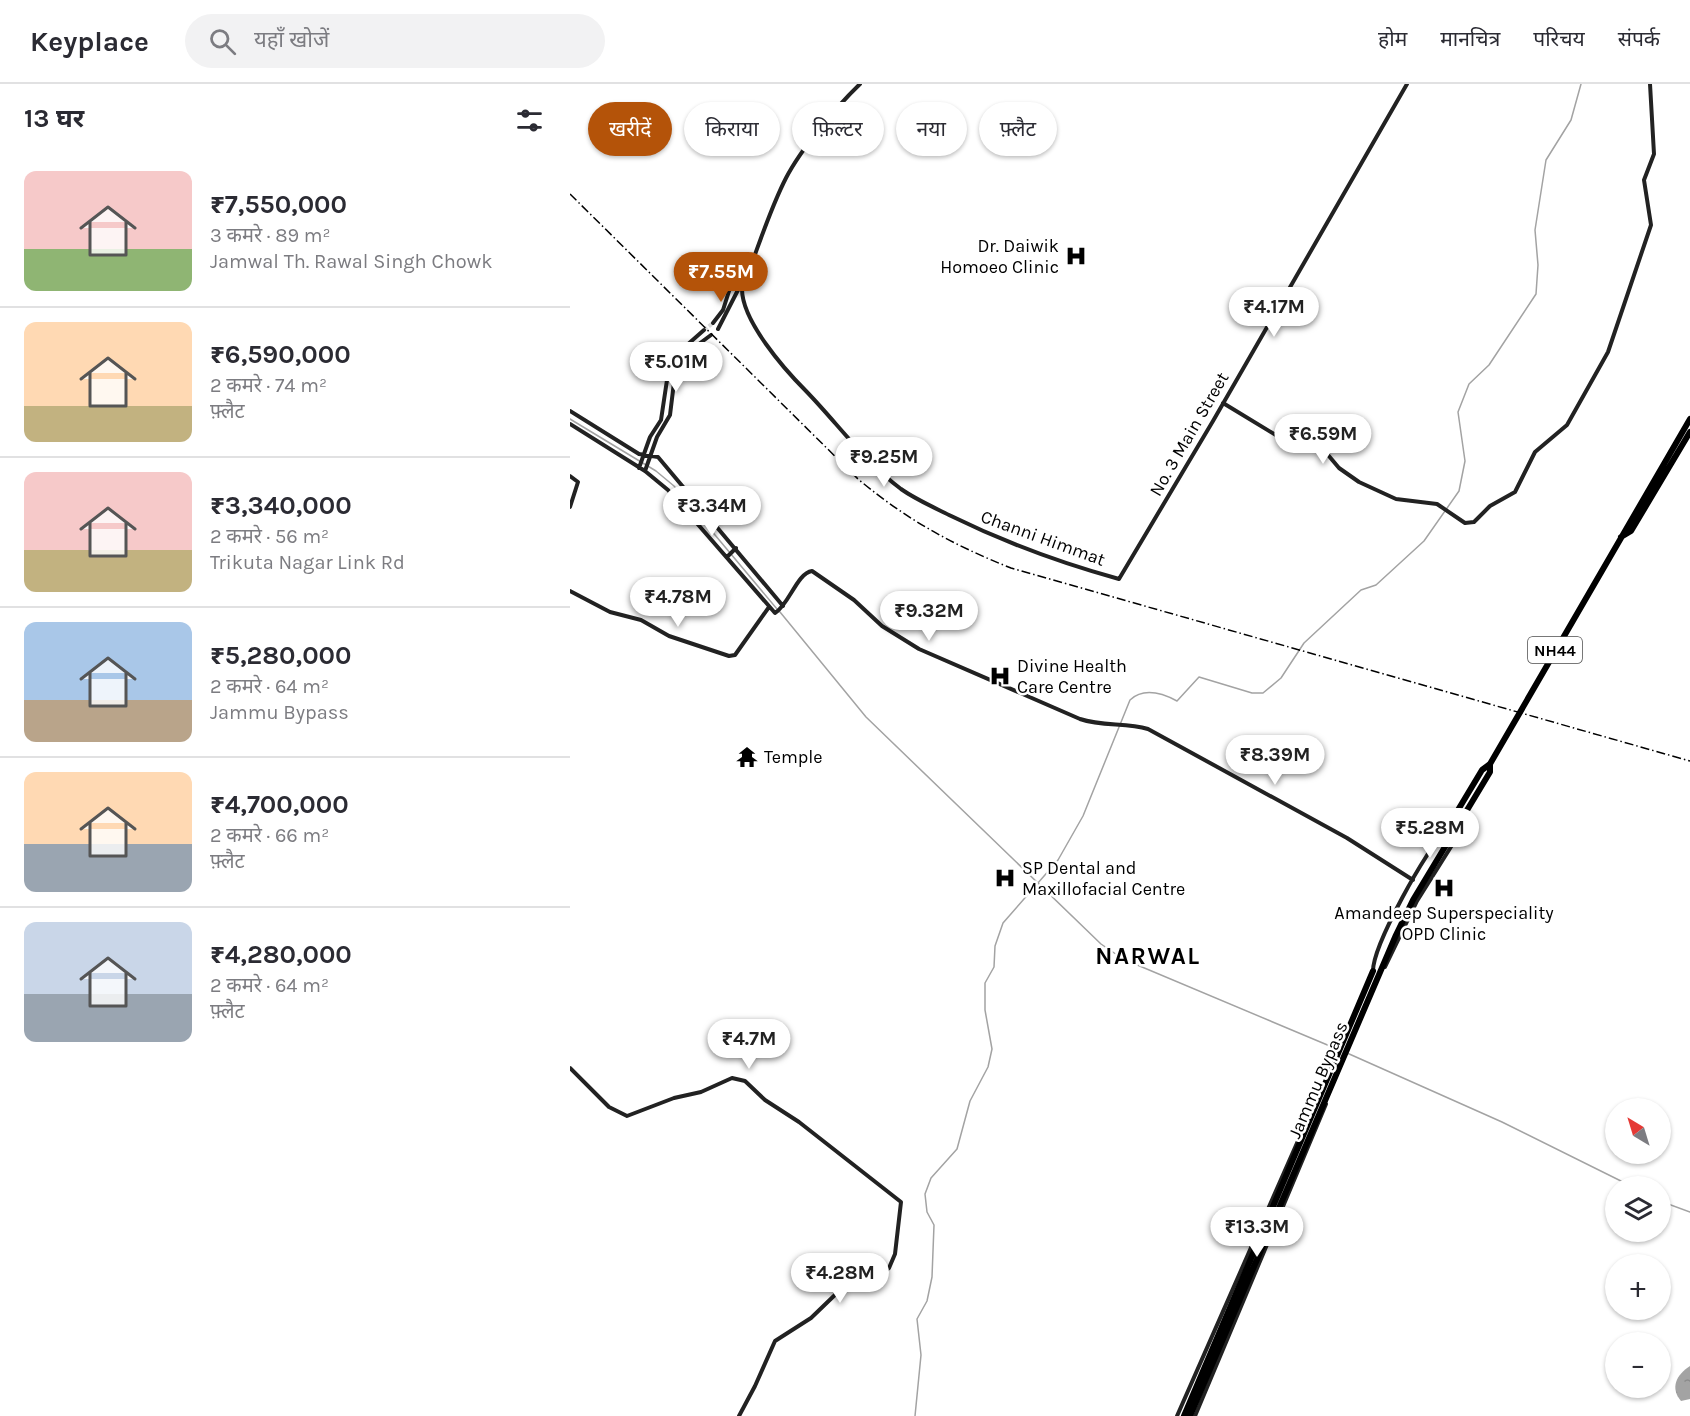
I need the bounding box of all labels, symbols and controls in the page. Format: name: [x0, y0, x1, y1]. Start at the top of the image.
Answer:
search box: [185, 14, 605, 68]
text: Keyplace: [30, 25, 149, 58]
icon: search: [206, 25, 239, 58]
text: यहाँ खोजें: [254, 27, 329, 53]
text: होम: [1378, 27, 1407, 51]
text: मानचित्र: [1440, 27, 1500, 51]
text: परिचय: [1533, 27, 1585, 51]
text: संपर्क: [1618, 27, 1660, 51]
chip: खरीदें: [588, 102, 672, 156]
chip: किराया: [684, 102, 780, 156]
chip: फ़िल्टर: [792, 102, 884, 156]
chip: नया: [896, 102, 967, 156]
chip: फ़्लैट: [979, 102, 1057, 156]
text: 13 घर: [24, 103, 84, 134]
icon: filters: [513, 104, 546, 137]
text: ₹7,550,000: [210, 189, 347, 220]
icon: home: [72, 195, 144, 267]
text: 3 कमरे · 89 m²: [210, 224, 331, 247]
place label: Dr. Daiwik Homoeo Clinic: [940, 235, 1059, 278]
hospital icon: Dr. Daiwik Homoeo Clinic: [1064, 244, 1088, 268]
text: Jamwal Th. Rawal Singh Chowk: [210, 250, 492, 273]
pin: ₹7.55M: [672, 252, 770, 303]
text: ₹7.55M: [688, 260, 754, 283]
pin: ₹4.17M: [1225, 287, 1323, 338]
text: ₹4.17M: [1243, 295, 1305, 318]
text: ₹6,590,000: [210, 339, 351, 370]
pin: ₹5.01M: [627, 342, 725, 393]
icon: home: [72, 346, 144, 418]
text: ₹5.01M: [644, 350, 708, 373]
street label: No. 3 Main Street: [1145, 368, 1234, 500]
text: 2 कमरे · 74 m²: [210, 374, 327, 397]
text: फ़्लैट: [210, 400, 245, 423]
pin: ₹6.59M: [1274, 414, 1372, 465]
text: ₹6.59M: [1288, 422, 1358, 445]
pin: ₹9.25M: [835, 437, 933, 488]
text: ₹9.25M: [849, 445, 919, 468]
pin: ₹3.34M: [663, 486, 761, 537]
text: ₹3,340,000: [210, 490, 352, 521]
text: ₹3.34M: [677, 494, 747, 517]
icon: home: [72, 496, 144, 568]
street label: Channi Himmat: [978, 505, 1108, 571]
text: 2 कमरे · 56 m²: [210, 525, 329, 548]
text: Trikuta Nagar Link Rd: [210, 551, 405, 574]
pin: ₹4.78M: [629, 577, 727, 628]
text: ₹4.78M: [644, 585, 712, 608]
pin: ₹9.32M: [880, 591, 978, 642]
text: ₹9.32M: [894, 599, 964, 622]
road number: NH44: [1528, 637, 1582, 663]
text: ₹5,280,000: [210, 640, 351, 671]
icon: home: [72, 646, 144, 718]
place label: Divine Health Care Centre: [1017, 655, 1127, 698]
hospital icon: Divine Health Care Centre: [988, 664, 1012, 688]
text: 2 कमरे · 64 m²: [210, 675, 329, 698]
text: Jammu Bypass: [210, 701, 349, 724]
pin: ₹8.39M: [1226, 735, 1324, 786]
text: ₹8.39M: [1240, 743, 1310, 766]
temple icon: Temple: [735, 745, 759, 769]
place label: Temple: [764, 746, 823, 768]
text: ₹4,700,000: [210, 789, 349, 820]
icon: home: [72, 796, 144, 868]
pin: ₹5.28M: [1381, 808, 1479, 859]
text: ₹5.28M: [1395, 816, 1465, 839]
text: 2 कमरे · 66 m²: [210, 824, 329, 847]
text: फ़्लैट: [210, 850, 245, 873]
place label: SP Dental and Maxillofacial Centre: [1022, 857, 1185, 900]
hospital icon: SP Dental and Maxillofacial Centre: [993, 866, 1017, 890]
hospital icon: Amandeep Superspeciality OPD Clinic: [1432, 876, 1456, 900]
place label: Amandeep Superspeciality OPD Clinic: [1334, 902, 1554, 945]
text: ₹4,280,000: [210, 939, 352, 970]
district label: NARWAL: [1095, 942, 1201, 970]
icon: home: [72, 946, 144, 1018]
text: 2 कमरे · 64 m²: [210, 974, 329, 997]
text: फ़्लैट: [210, 1000, 245, 1023]
street label: Jammu Bypass: [1283, 1018, 1353, 1142]
pin: ₹4.7M: [707, 1019, 791, 1070]
text: ₹4.7M: [721, 1027, 777, 1050]
north arrow: [1605, 1098, 1671, 1164]
map controls: [1605, 1098, 1671, 1398]
button: layers: [1605, 1176, 1671, 1242]
pin: ₹13.3M: [1208, 1207, 1306, 1258]
text: ₹13.3M: [1224, 1215, 1290, 1238]
pin: ₹4.28M: [791, 1253, 889, 1304]
button: +: [1605, 1254, 1671, 1320]
text: ₹4.28M: [805, 1261, 875, 1284]
button: −: [1605, 1332, 1671, 1398]

